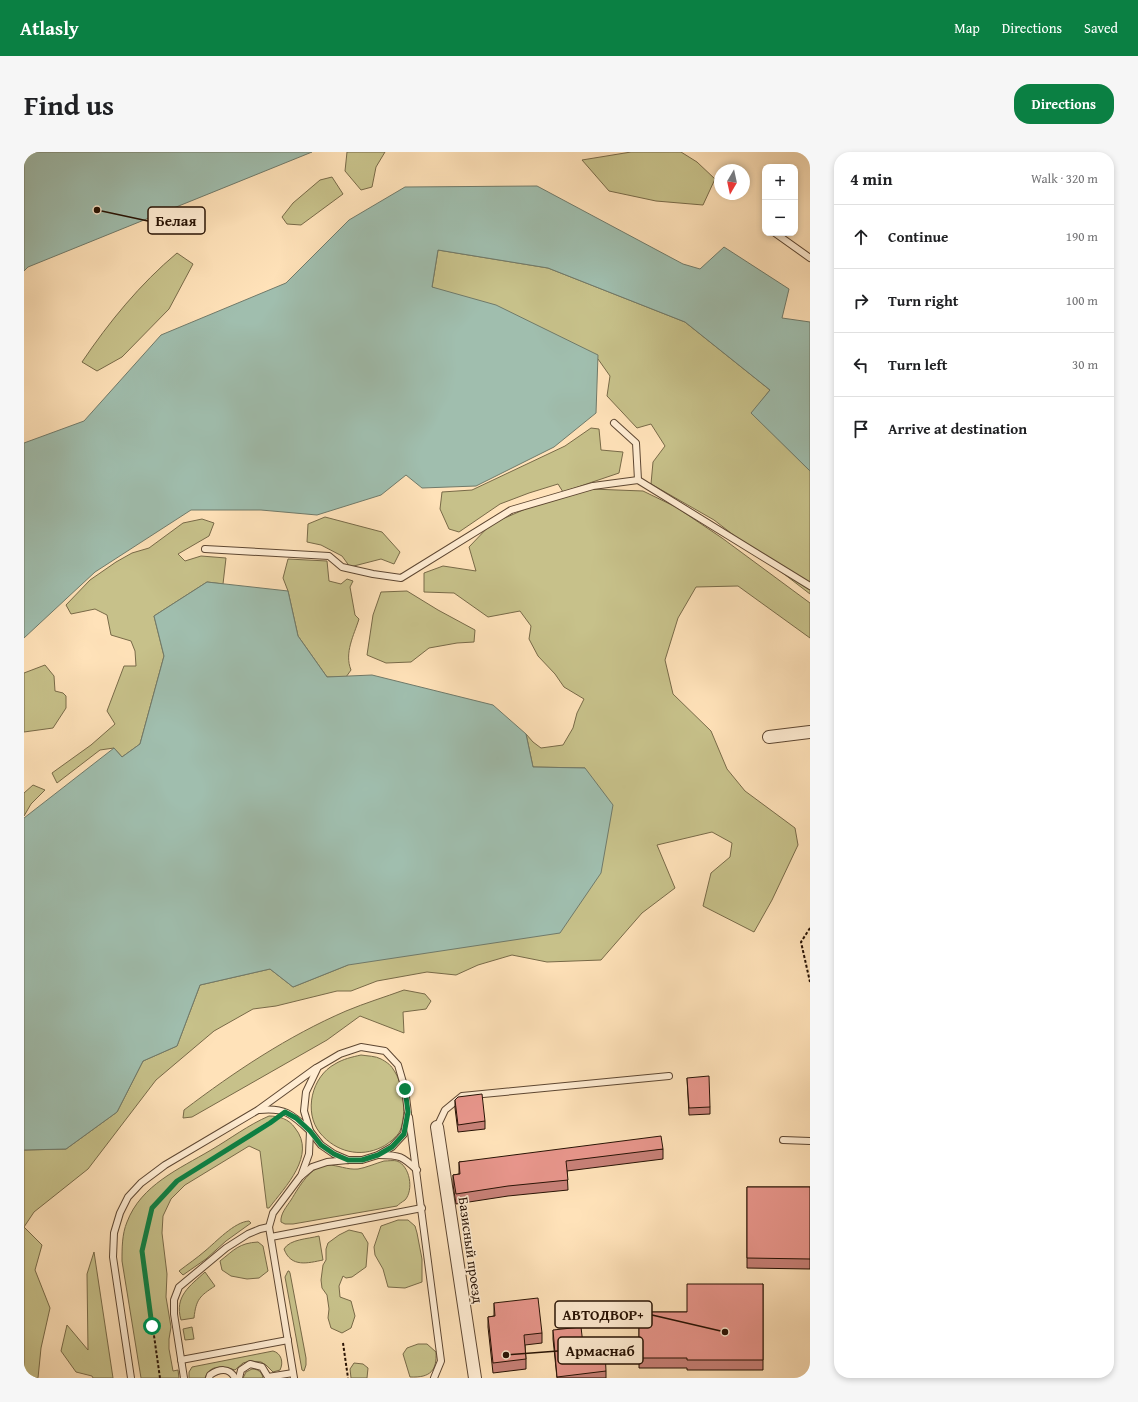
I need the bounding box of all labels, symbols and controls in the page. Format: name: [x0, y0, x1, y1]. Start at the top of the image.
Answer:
text: Atlasly: [20, 14, 79, 42]
text: Map: [954, 18, 980, 38]
text: Directions: [1002, 18, 1062, 38]
text: Saved: [1084, 18, 1118, 38]
text: Find us: [24, 84, 114, 125]
button: Directions: [1014, 84, 1114, 124]
north arrow: [714, 164, 750, 200]
map controls: [762, 164, 798, 236]
button: +: [762, 164, 798, 200]
text: 4 min: [850, 166, 892, 191]
text: Walk · 320 m: [1031, 169, 1098, 188]
button: −: [762, 200, 798, 236]
callout: Белая: [148, 207, 205, 234]
text: Белая: [155, 210, 197, 231]
icon: ahead: [850, 226, 872, 248]
text: Continue: [888, 226, 949, 247]
text: 190 m: [1066, 227, 1098, 246]
icon: right: [850, 290, 872, 312]
text: Turn right: [888, 290, 959, 311]
text: 100 m: [1066, 291, 1098, 310]
icon: left: [850, 354, 872, 376]
text: Turn left: [888, 354, 947, 375]
text: 30 m: [1072, 355, 1098, 374]
icon: arrive: [850, 418, 872, 440]
text: Arrive at destination: [888, 418, 1027, 439]
route end: [396, 1080, 414, 1098]
street label: Базисный проезд: [454, 1195, 488, 1305]
callout: АВТОДВОР+: [555, 1301, 652, 1328]
text: АВТОДВОР+: [562, 1304, 644, 1325]
route start: [143, 1317, 161, 1335]
callout: Армаснаб: [558, 1337, 643, 1364]
text: Армаснаб: [565, 1340, 635, 1361]

